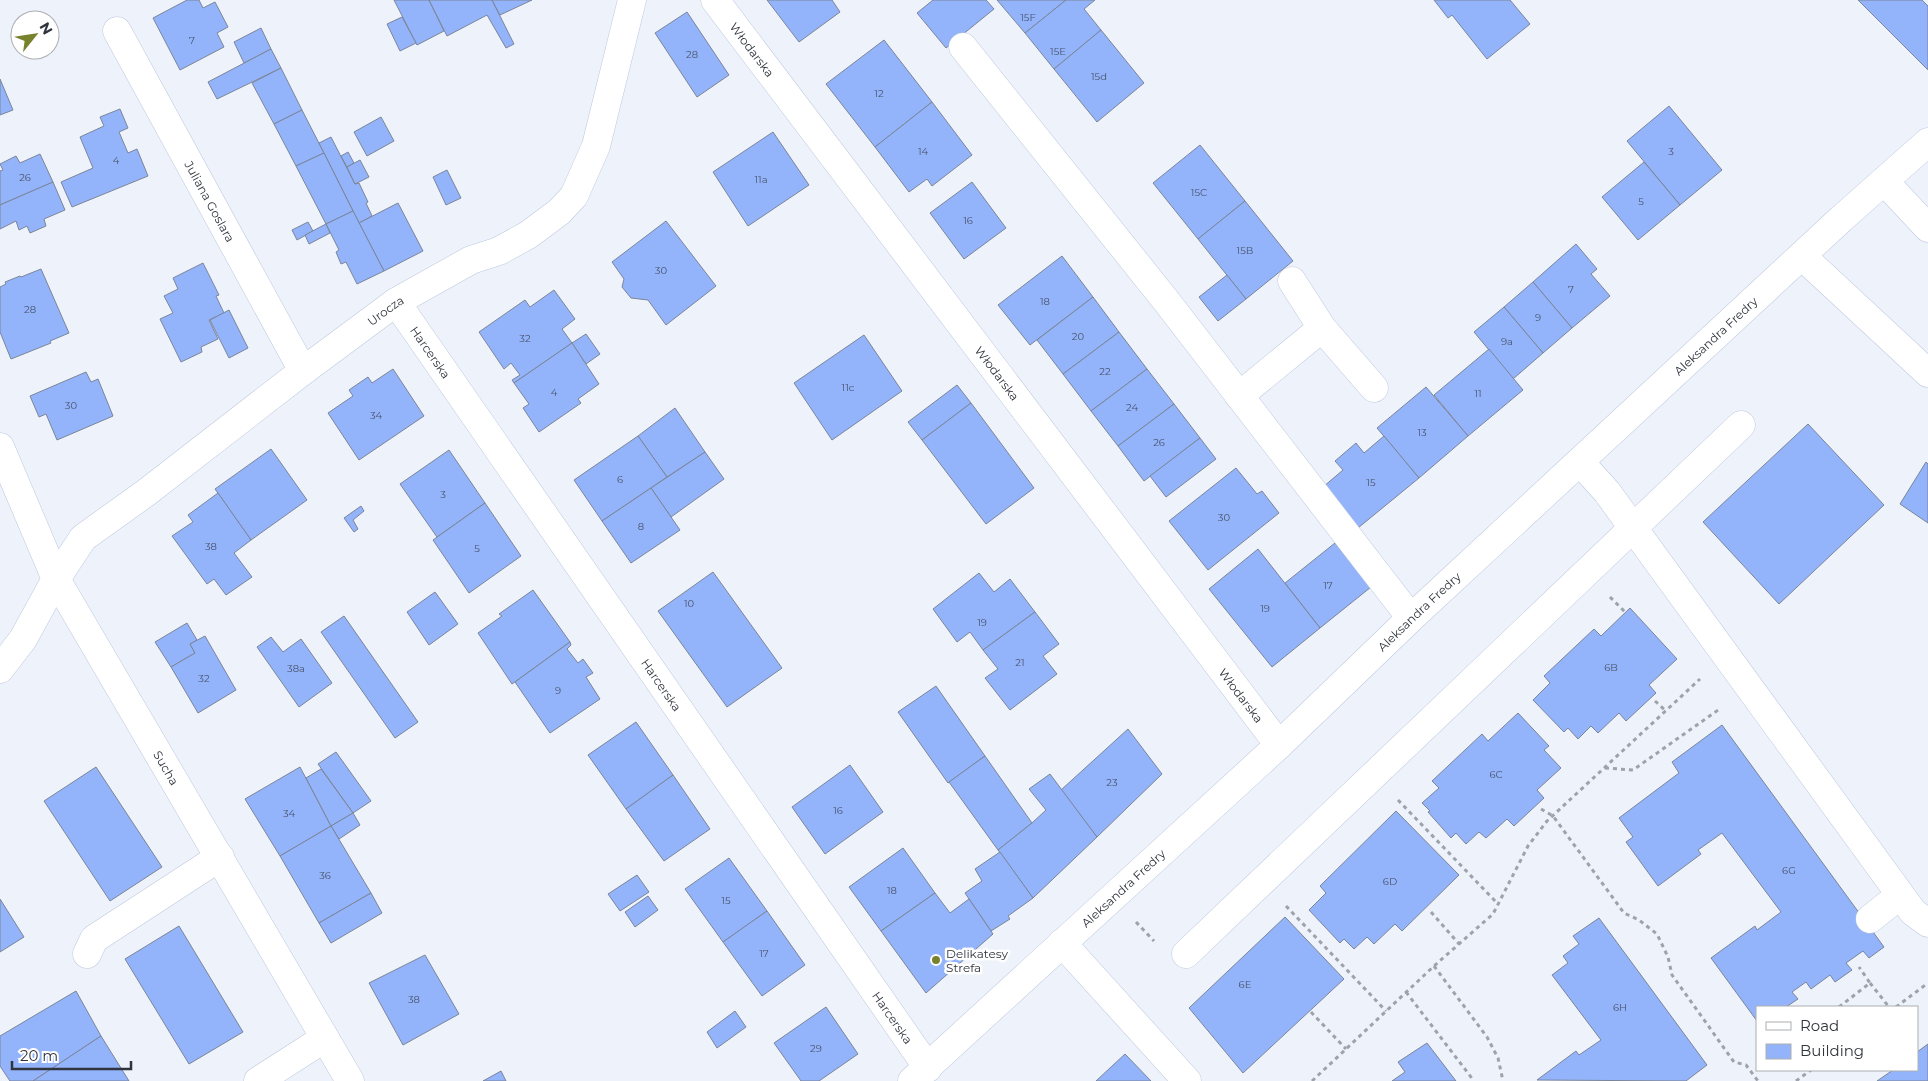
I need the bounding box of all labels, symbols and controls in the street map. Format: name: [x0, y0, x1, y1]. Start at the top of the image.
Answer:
north arrow: [10, 10, 60, 60]
house number: 15F: [1020, 11, 1036, 24]
text: N: [36, 19, 57, 38]
street label: Włodarska: [727, 19, 778, 80]
house number: 7: [189, 34, 195, 47]
house number: 15E: [1050, 45, 1066, 58]
house number: 28: [686, 48, 698, 61]
house number: 15d: [1091, 70, 1107, 83]
house number: 12: [874, 87, 884, 100]
house number: 14: [918, 145, 928, 158]
house number: 3: [1668, 145, 1674, 158]
house number: 4: [113, 154, 120, 167]
street label: Juliana Goslara: [181, 157, 238, 244]
house number: 26: [19, 171, 31, 184]
house number: 11a: [754, 173, 768, 186]
house number: 15C: [1191, 186, 1207, 199]
house number: 5: [1638, 195, 1644, 208]
house number: 16: [963, 214, 973, 227]
house number: 15B: [1237, 244, 1253, 257]
house number: 30: [655, 264, 668, 277]
house number: 7: [1568, 283, 1574, 296]
street label: Urocza: [364, 292, 406, 328]
street label: Aleksandra Fredry: [1670, 293, 1761, 378]
house number: 18: [1040, 295, 1050, 308]
house number: 28: [24, 303, 36, 316]
house number: 9: [1535, 311, 1541, 324]
street label: Harcerska: [407, 323, 454, 381]
house number: 20: [1072, 330, 1085, 343]
house number: 32: [519, 332, 531, 345]
house number: 9a: [1501, 335, 1513, 348]
street label: Włodarska: [972, 343, 1023, 403]
house number: 22: [1099, 365, 1111, 378]
house number: 11c: [842, 381, 855, 394]
house number: 4: [551, 386, 558, 399]
house number: 11: [1474, 387, 1482, 400]
house number: 30: [65, 399, 78, 412]
house number: 24: [1126, 401, 1138, 414]
house number: 34: [370, 409, 383, 422]
house number: 13: [1417, 426, 1427, 439]
house number: 26: [1153, 436, 1165, 449]
house number: 6: [617, 473, 623, 486]
house number: 15: [1366, 476, 1376, 489]
house number: 3: [440, 488, 446, 501]
house number: 30: [1218, 511, 1231, 524]
house number: 8: [638, 520, 644, 533]
house number: 38: [205, 540, 217, 553]
house number: 5: [474, 542, 480, 555]
street label: Aleksandra Fredry: [1374, 568, 1464, 654]
house number: 17: [1323, 579, 1333, 592]
house number: 10: [684, 597, 694, 610]
house number: 19: [1260, 602, 1270, 615]
house number: 19: [977, 616, 987, 629]
street label: Harcerska: [638, 656, 685, 714]
house number: 21: [1015, 656, 1025, 669]
house number: 6B: [1604, 661, 1618, 674]
house number: 38a: [287, 662, 305, 675]
street label: Włodarska: [1216, 665, 1267, 725]
house number: 32: [198, 672, 210, 685]
house number: 9: [555, 684, 561, 697]
street label: Sucha: [151, 748, 182, 788]
house number: 6C: [1489, 768, 1503, 781]
house number: 23: [1106, 776, 1118, 789]
house number: 16: [833, 804, 843, 817]
house number: 34: [283, 807, 296, 820]
street label: Aleksandra Fredry: [1078, 845, 1168, 930]
house number: 6G: [1782, 864, 1796, 877]
house number: 36: [319, 869, 331, 882]
house number: 6D: [1383, 875, 1397, 888]
house number: 18: [887, 884, 897, 897]
house number: 15: [721, 894, 731, 907]
place label: Delikatesy Strefa: [946, 946, 1009, 975]
house number: 17: [759, 947, 769, 960]
marker: Delikatesy Strefa: [930, 954, 942, 966]
house number: 6E: [1239, 978, 1252, 991]
street label: Harcerska: [870, 988, 916, 1046]
house number: 38: [408, 993, 420, 1006]
house number: 6H: [1613, 1001, 1627, 1014]
legend: [1756, 1006, 1918, 1071]
text: Road: [1800, 1016, 1839, 1035]
scale bar: [12, 1038, 131, 1070]
text: Building: [1800, 1041, 1864, 1060]
house number: 29: [810, 1042, 822, 1055]
text: 20 m: [20, 1046, 58, 1065]

